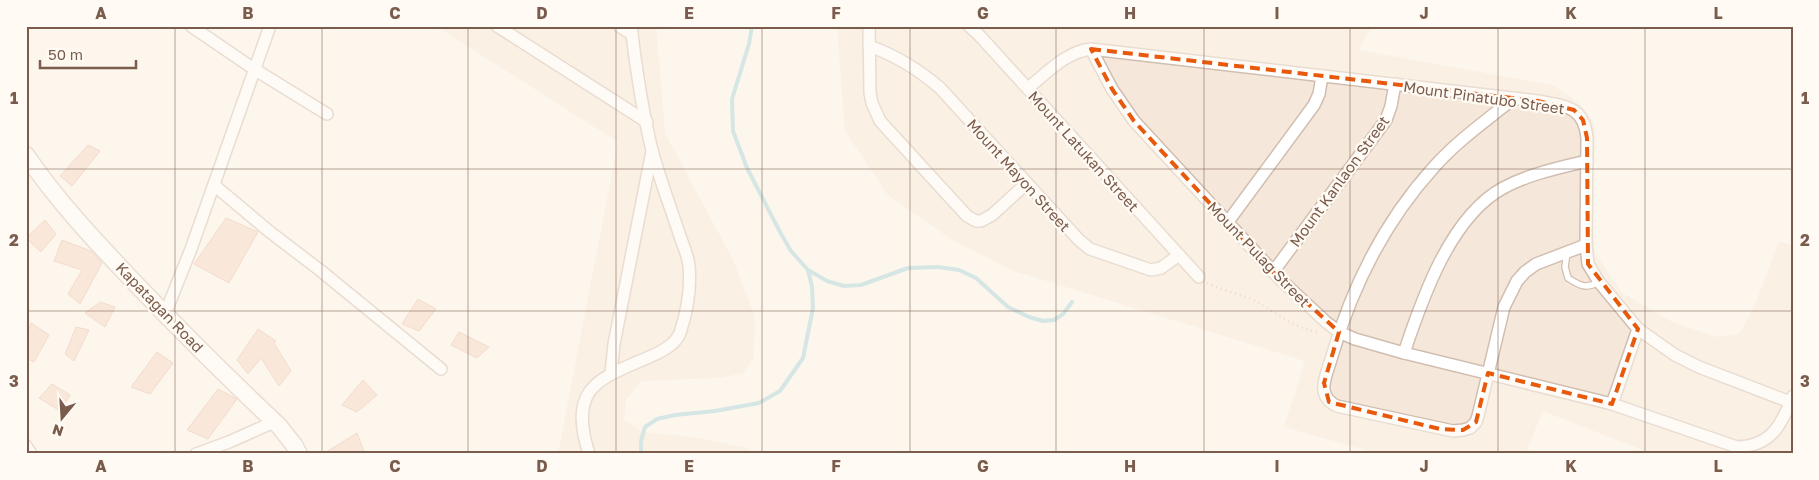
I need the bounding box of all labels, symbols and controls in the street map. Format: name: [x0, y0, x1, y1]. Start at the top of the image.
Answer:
text: A: [95, 3, 107, 23]
text: B: [242, 3, 254, 23]
text: C: [389, 3, 401, 23]
text: D: [536, 3, 548, 23]
text: E: [684, 3, 694, 23]
text: F: [831, 3, 841, 23]
text: G: [977, 3, 989, 23]
text: H: [1124, 3, 1136, 23]
text: I: [1274, 3, 1280, 23]
text: J: [1419, 3, 1429, 23]
text: K: [1565, 3, 1577, 23]
text: L: [1713, 3, 1723, 23]
scale bar: [40, 38, 136, 70]
text: 50 m: [48, 45, 83, 63]
street label: Mount Pinatubo Street: [1402, 77, 1566, 117]
street label: Mount Latukan Street: [1025, 87, 1143, 215]
text: 1: [10, 88, 18, 108]
text: 1: [1801, 88, 1809, 108]
street label: Mount Kanlaon Street: [1285, 112, 1393, 250]
street label: Mount Mayon Street: [964, 115, 1074, 235]
street label: Mount Pulag Street: [1204, 198, 1314, 310]
text: 2: [9, 230, 19, 250]
text: 2: [1800, 230, 1810, 250]
street label: Kapatagan Road: [112, 258, 208, 356]
text: 3: [9, 371, 19, 391]
text: 3: [1800, 371, 1810, 391]
north arrow: [38, 392, 88, 442]
text: N: [50, 421, 66, 441]
text: A: [95, 456, 107, 476]
text: B: [242, 456, 254, 476]
text: C: [389, 456, 401, 476]
text: D: [536, 456, 548, 476]
text: E: [684, 456, 694, 476]
text: F: [831, 456, 841, 476]
text: G: [977, 456, 989, 476]
text: H: [1124, 456, 1136, 476]
text: I: [1274, 456, 1280, 476]
text: J: [1419, 456, 1429, 476]
text: K: [1565, 456, 1577, 476]
text: L: [1713, 456, 1723, 476]

